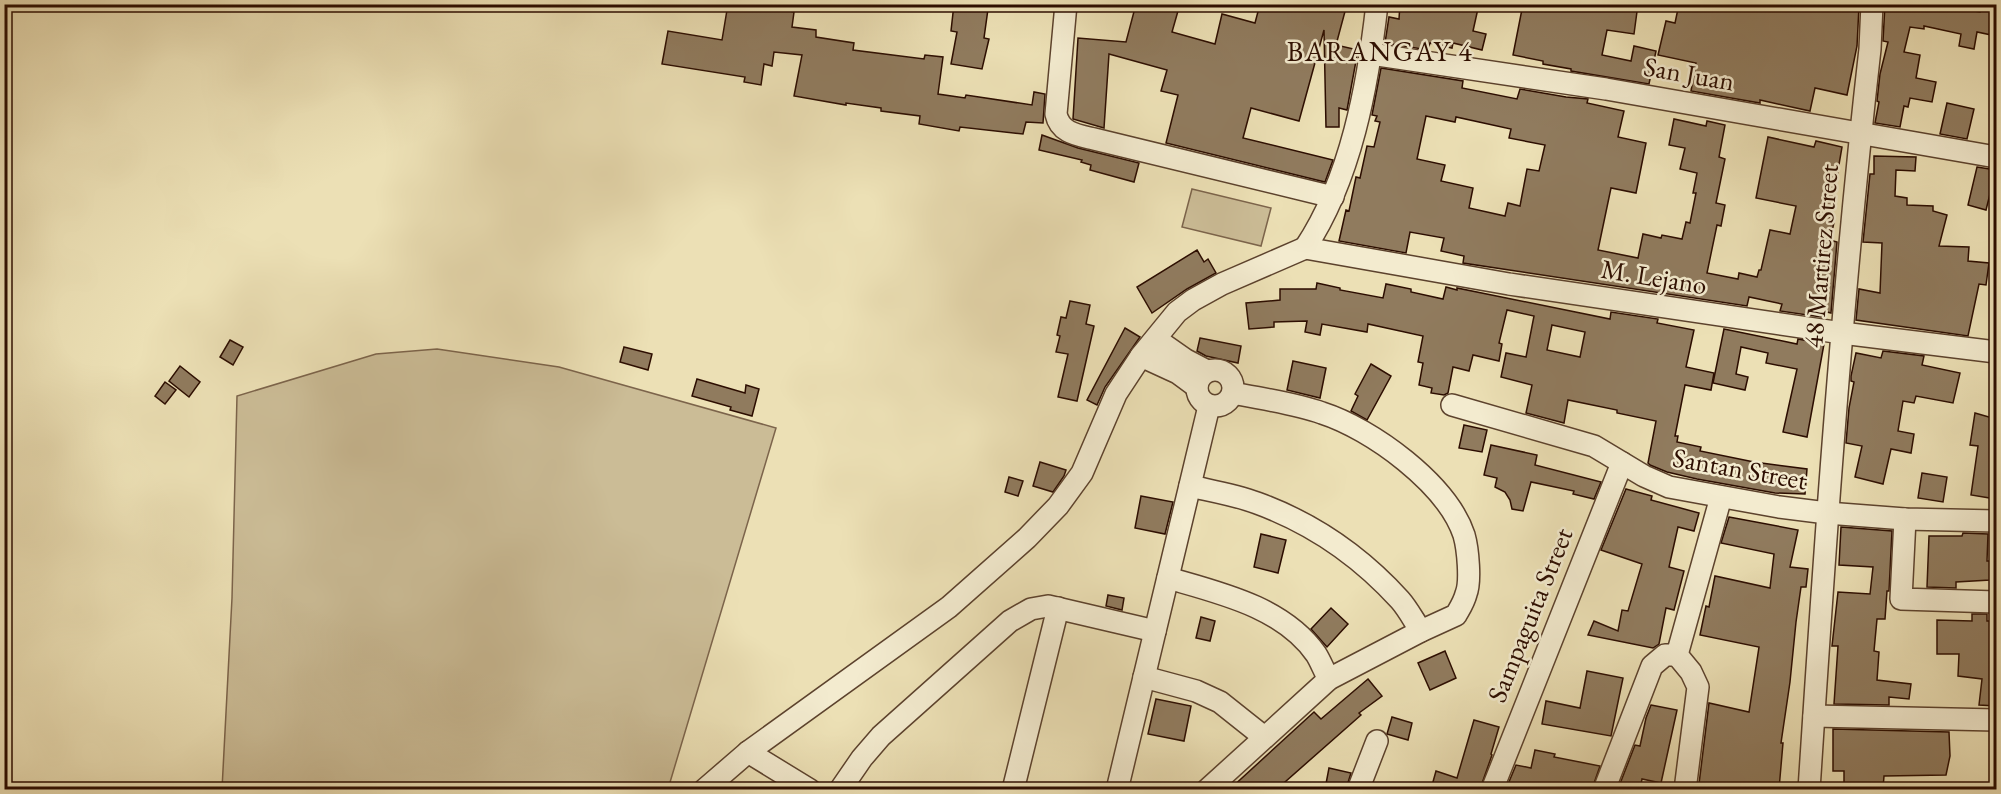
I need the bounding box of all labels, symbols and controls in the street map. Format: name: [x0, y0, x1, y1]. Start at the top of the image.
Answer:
district label: BARANGAY 4: [1287, 33, 1473, 69]
street label: San Juan: [1641, 48, 1737, 99]
street label: 48 Martirez Street: [1795, 162, 1846, 349]
street label: M. Lejano: [1599, 251, 1710, 302]
street label: Santan Street: [1670, 439, 1811, 498]
street label: Sampaguita Street: [1479, 522, 1581, 707]

